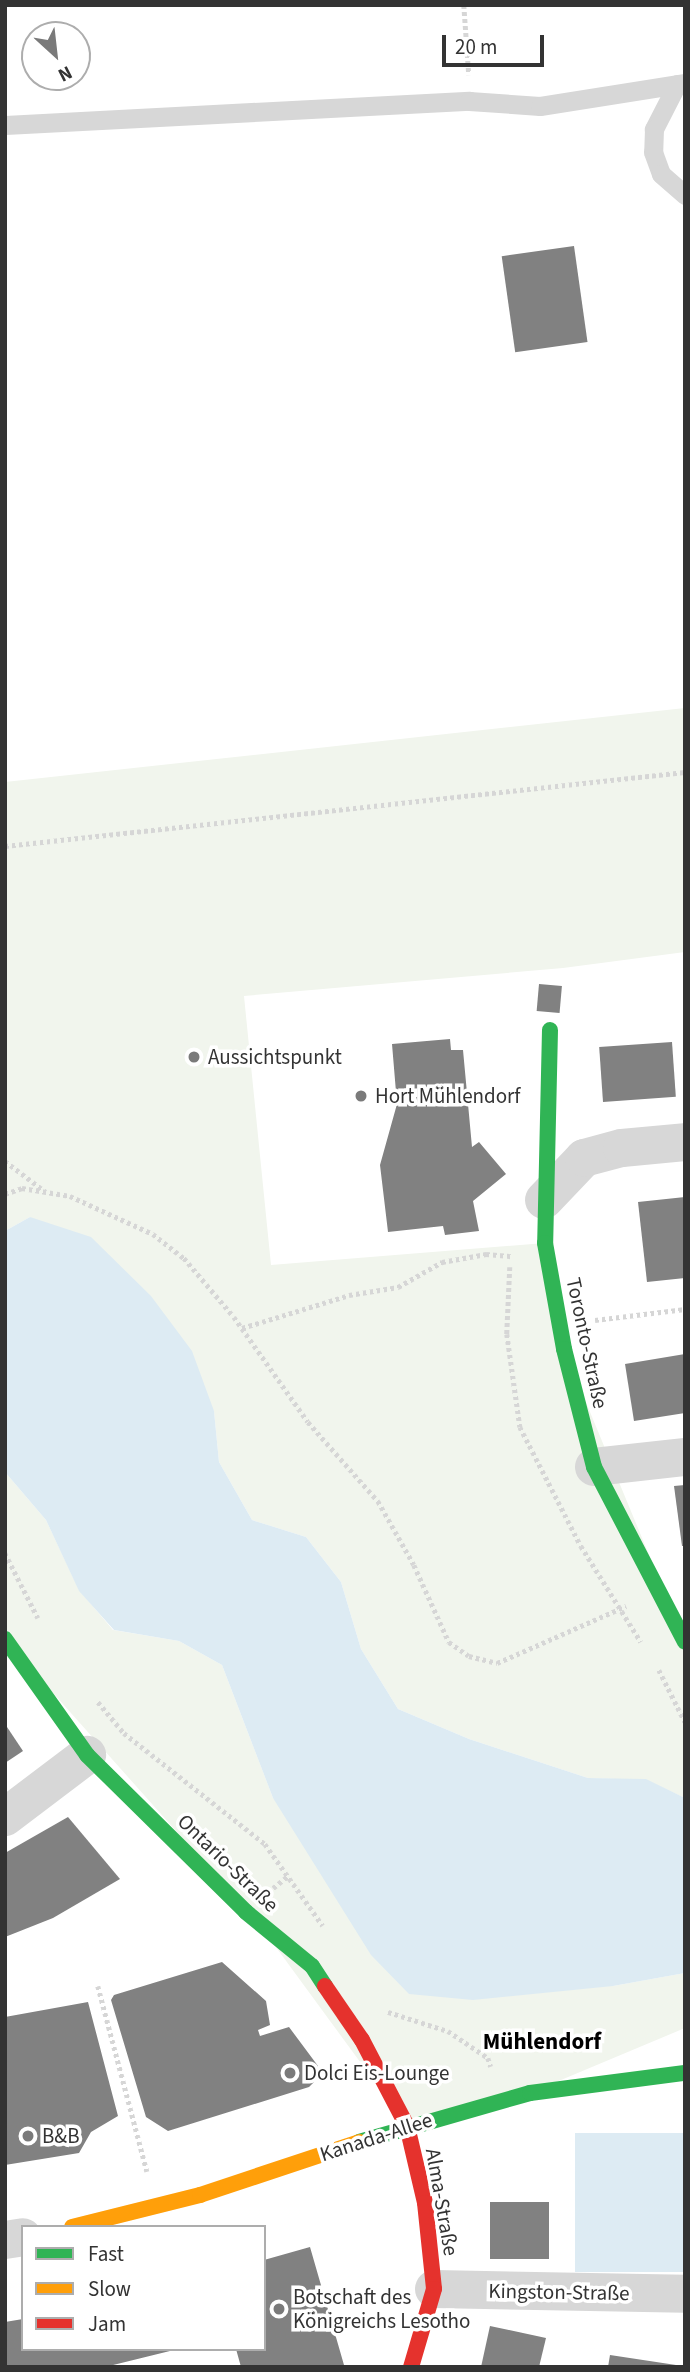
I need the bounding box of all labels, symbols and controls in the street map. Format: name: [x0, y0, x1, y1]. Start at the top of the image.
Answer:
north arrow: [21, 21, 91, 91]
scale bar: [445, 21, 546, 65]
text: 20 m: [455, 32, 497, 62]
text: N: [53, 58, 77, 88]
place label: Aussichtspunkt: [208, 1044, 342, 1070]
marker: Aussichtspunkt: [186, 1049, 202, 1065]
place label: Hort Mühlendorf: [375, 1083, 520, 1109]
marker: Hort Mühlendorf: [353, 1088, 369, 1104]
street label: Toronto-Straße: [561, 1275, 613, 1411]
street label: Ontario-Straße: [172, 1809, 284, 1917]
district label: Mühlendorf: [483, 2028, 601, 2056]
place label: Dolci Eis-Lounge: [304, 2060, 449, 2086]
marker: Dolci Eis-Lounge: [282, 2065, 298, 2081]
street label: Kanada-Allee: [317, 2107, 435, 2167]
place label: B&B: [42, 2123, 79, 2149]
marker: B&B: [20, 2128, 36, 2144]
street label: Alma-Straße: [420, 2146, 464, 2258]
legend: [21, 2225, 266, 2351]
text: Fast: [88, 2239, 124, 2269]
text: Slow: [88, 2274, 131, 2304]
street label: Kingston-Straße: [488, 2278, 630, 2306]
place label: Botschaft des Königreichs Lesotho: [293, 2284, 470, 2334]
marker: Botschaft des Königreichs Lesotho: [271, 2301, 287, 2317]
text: Jam: [88, 2309, 126, 2339]

